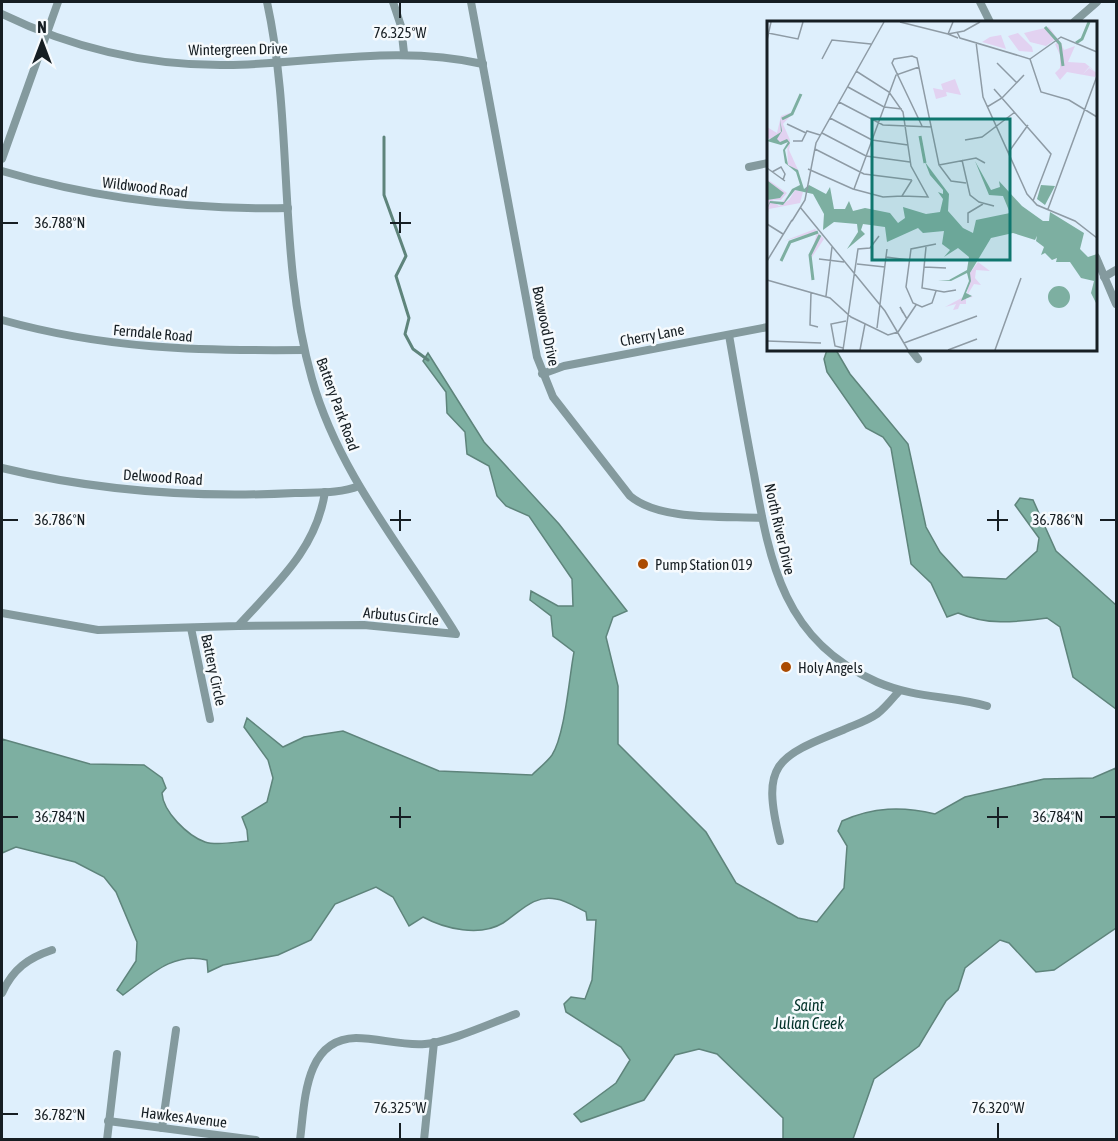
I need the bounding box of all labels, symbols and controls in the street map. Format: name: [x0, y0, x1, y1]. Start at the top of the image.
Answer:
north arrow: [12, 12, 72, 72]
text: N: [37, 18, 47, 36]
inset map: [767, 21, 1097, 351]
text: 76.325°W: [374, 24, 427, 41]
street label: Wintergreen Drive: [188, 40, 288, 58]
street label: Wildwood Road: [101, 173, 189, 201]
text: 36.788°N: [35, 214, 85, 231]
street label: Boxwood Drive: [529, 284, 563, 368]
street label: Cherry Lane: [619, 320, 686, 350]
street label: Ferndale Road: [113, 321, 193, 345]
street label: Battery Park Road: [313, 355, 363, 453]
street label: Delwood Road: [123, 466, 203, 488]
street label: North River Drive: [761, 482, 799, 577]
text: 36.786°N: [35, 511, 85, 528]
text: 36.786°N: [1033, 511, 1083, 528]
place label: Pump Station 019: [655, 556, 752, 573]
marker: Pump Station 019: [636, 557, 650, 571]
street label: Arbutus Circle: [362, 604, 440, 628]
street label: Battery Circle: [198, 633, 230, 708]
place label: Holy Angels: [798, 659, 863, 676]
marker: Holy Angels: [779, 660, 793, 674]
text: 36.784°N: [35, 808, 85, 825]
text: 36.784°N: [1033, 808, 1083, 825]
water label: Saint Julian Creek: [773, 996, 845, 1032]
text: 76.325°W: [374, 1099, 427, 1116]
text: 76.320°W: [972, 1099, 1025, 1116]
street label: Hawkes Avenue: [140, 1103, 228, 1131]
text: 36.782°N: [35, 1106, 85, 1123]

